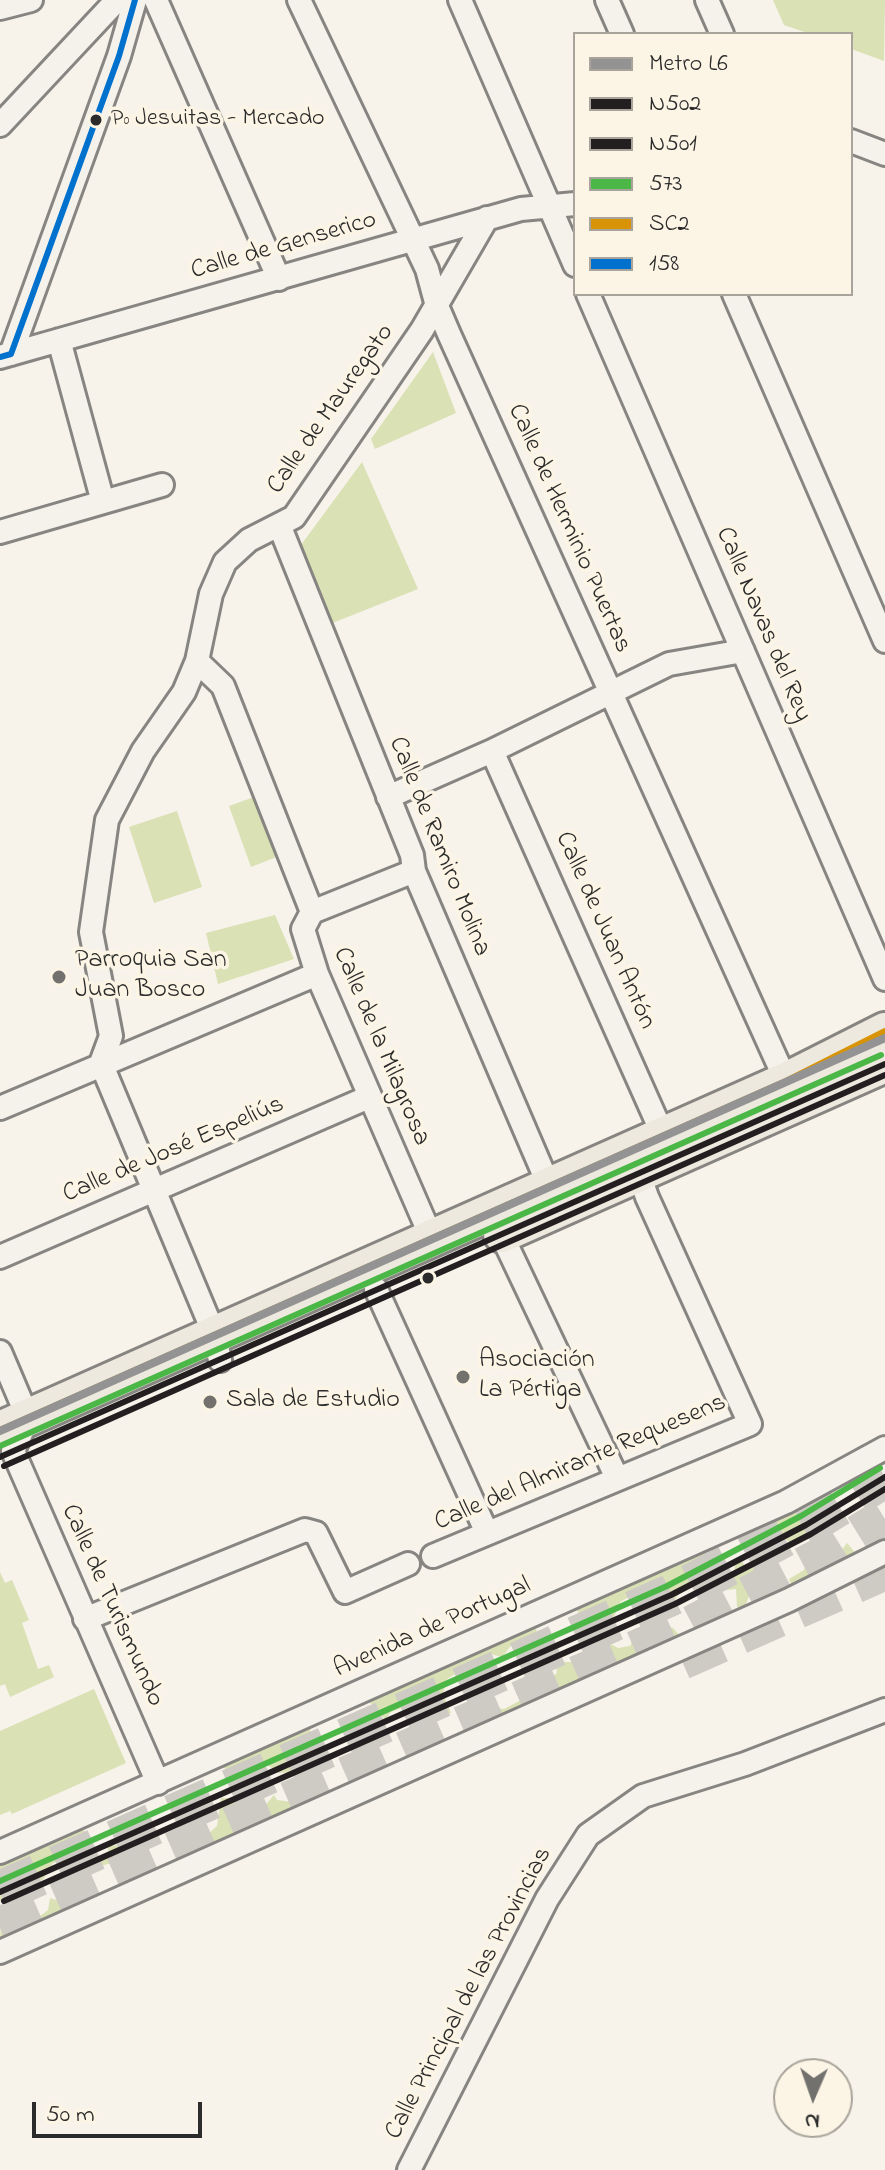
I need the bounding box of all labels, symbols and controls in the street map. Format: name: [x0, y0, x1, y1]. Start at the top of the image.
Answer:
legend: [573, 32, 853, 296]
text: Metro L6: [649, 47, 728, 82]
text: N502: [649, 87, 701, 122]
place label: Pº Jesuitas - Mercado: [111, 106, 325, 134]
marker: Pº Jesuitas - Mercado: [88, 112, 104, 128]
text: N501: [649, 127, 697, 162]
text: 573: [649, 167, 683, 202]
street label: Calle de Genserico: [188, 206, 380, 288]
text: SC2: [649, 207, 690, 242]
text: 158: [649, 247, 679, 282]
street label: Calle de Mauregato: [262, 319, 402, 501]
street label: Calle de Herminio Puertas: [499, 400, 637, 658]
street label: Calle Navas del Rey: [707, 523, 817, 727]
street label: Calle de Ramiro Molina: [380, 733, 496, 961]
street label: Calle de Juan Antón: [546, 827, 662, 1035]
street label: Calle de la Milagrosa: [324, 943, 436, 1151]
place label: Parroquia San Juan Bosco: [75, 946, 227, 1008]
marker: Parroquia San Juan Bosco: [50, 968, 68, 986]
street label: Calle de José Espeliús: [59, 1090, 289, 1212]
unlabelled marker: [420, 1270, 436, 1286]
place label: Asociación La Pértiga: [479, 1346, 595, 1408]
marker: Asociación La Pértiga: [454, 1368, 472, 1386]
place label: Sala de Estudio: [226, 1386, 400, 1418]
street label: Calle del Almirante Requesens: [431, 1388, 731, 1540]
marker: Sala de Estudio: [201, 1393, 219, 1411]
street label: Calle de Turismundo: [52, 1500, 170, 1712]
street label: Avenida de Portugal: [330, 1572, 536, 1686]
street label: Calle Principal de las Provincias: [380, 1843, 560, 2145]
north arrow: [773, 2058, 853, 2138]
scale bar: [36, 2086, 206, 2136]
text: 50 m: [46, 2098, 95, 2133]
text: N: [804, 2104, 820, 2136]

